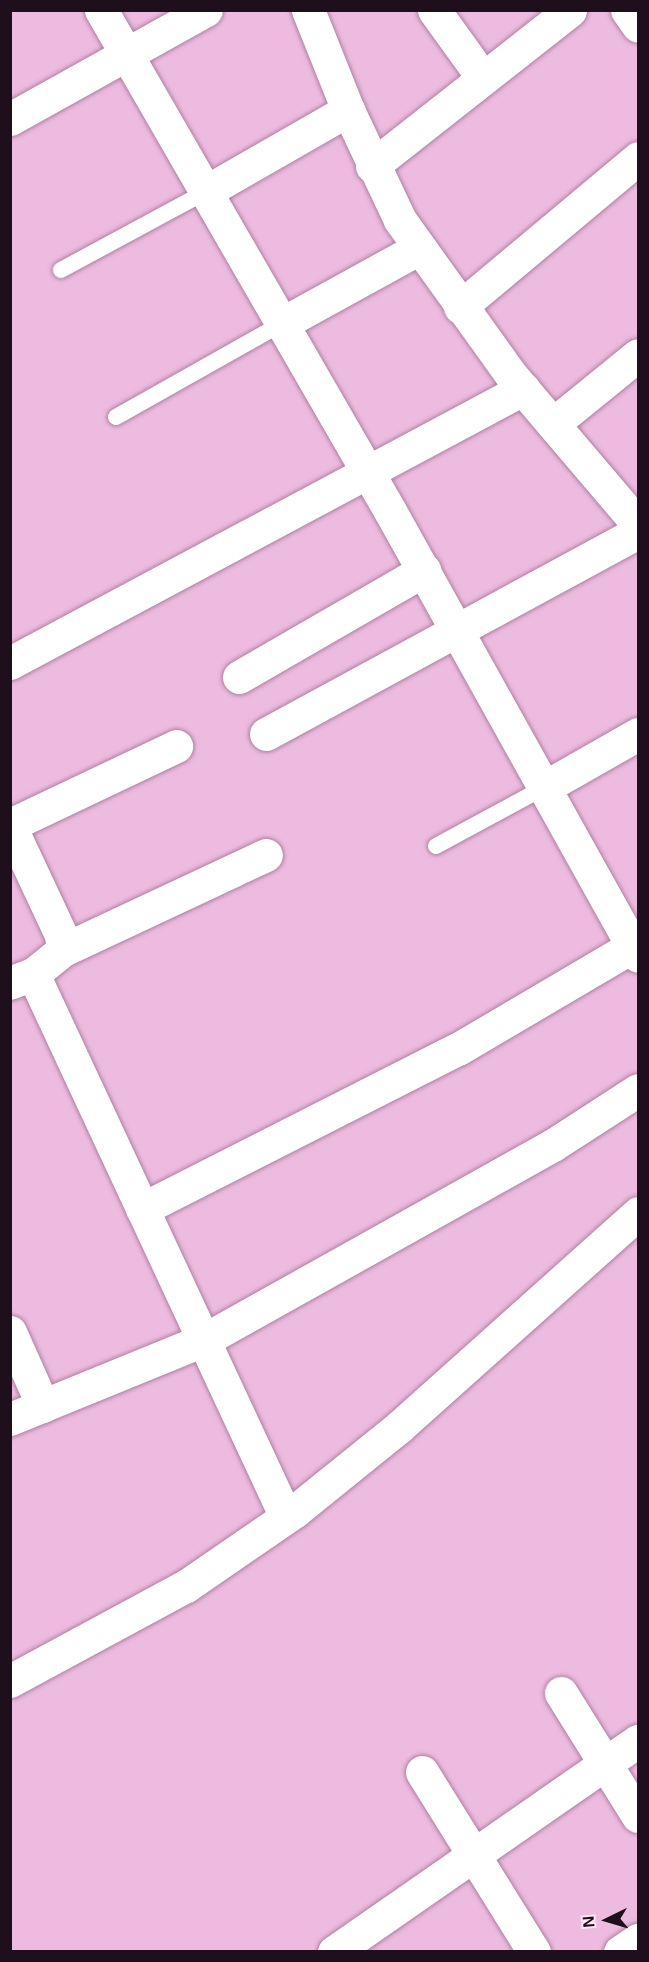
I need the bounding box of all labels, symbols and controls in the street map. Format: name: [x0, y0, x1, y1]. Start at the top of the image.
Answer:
north arrow: [577, 1890, 637, 1950]
text: N: [580, 1915, 598, 1928]

